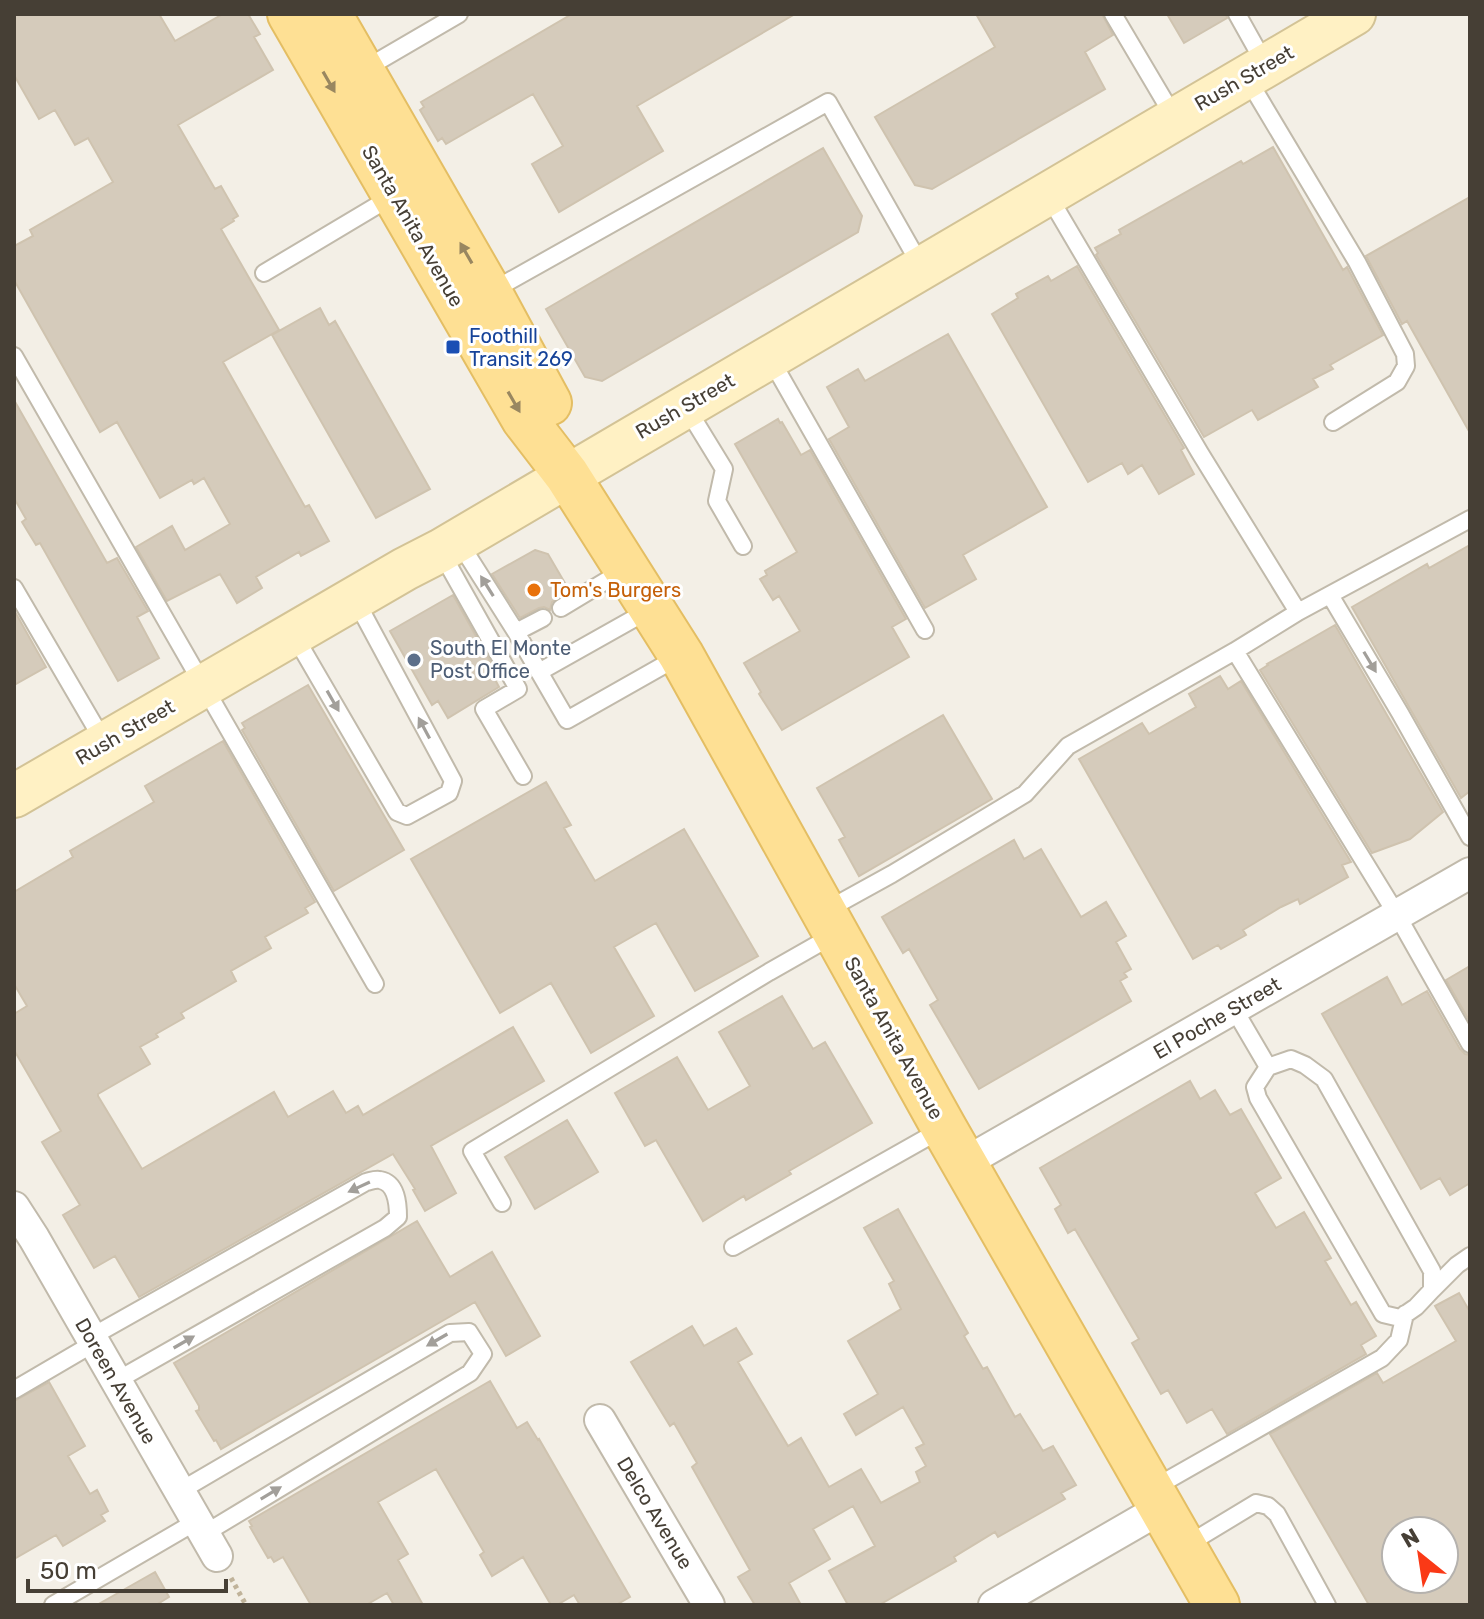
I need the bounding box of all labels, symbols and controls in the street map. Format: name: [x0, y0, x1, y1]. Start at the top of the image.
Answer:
street label: Rush Street: [1190, 40, 1298, 116]
one-way arrow: [322, 70, 336, 93]
street label: Santa Anita Avenue: [357, 141, 469, 311]
one-way arrow: [459, 241, 473, 264]
place label: Foothill Transit 269: [469, 324, 573, 371]
marker: Foothill Transit 269: [444, 338, 462, 356]
street label: Rush Street: [631, 368, 739, 444]
one-way arrow: [507, 391, 521, 413]
one-way arrow: [480, 575, 494, 597]
place label: Tom's Burgers: [550, 578, 681, 602]
marker: Tom's Burgers: [525, 581, 543, 599]
place label: South El Monte Post Office: [430, 636, 571, 683]
marker: South El Monte Post Office: [405, 651, 423, 669]
one-way arrow: [1363, 651, 1377, 673]
one-way arrow: [326, 690, 340, 712]
street label: Rush Street: [71, 694, 179, 770]
one-way arrow: [418, 716, 431, 739]
street label: Santa Anita Avenue: [839, 952, 949, 1124]
street label: El Poche Street: [1149, 972, 1285, 1064]
one-way arrow: [347, 1180, 371, 1193]
street label: Doreen Avenue: [70, 1314, 162, 1448]
one-way arrow: [426, 1333, 448, 1347]
one-way arrow: [173, 1335, 195, 1349]
street label: Delco Avenue: [612, 1452, 698, 1574]
one-way arrow: [260, 1486, 282, 1500]
north arrow: [1380, 1515, 1460, 1595]
text: N: [1397, 1522, 1424, 1554]
scale bar: [28, 1543, 226, 1593]
text: 50 m: [40, 1557, 97, 1585]

